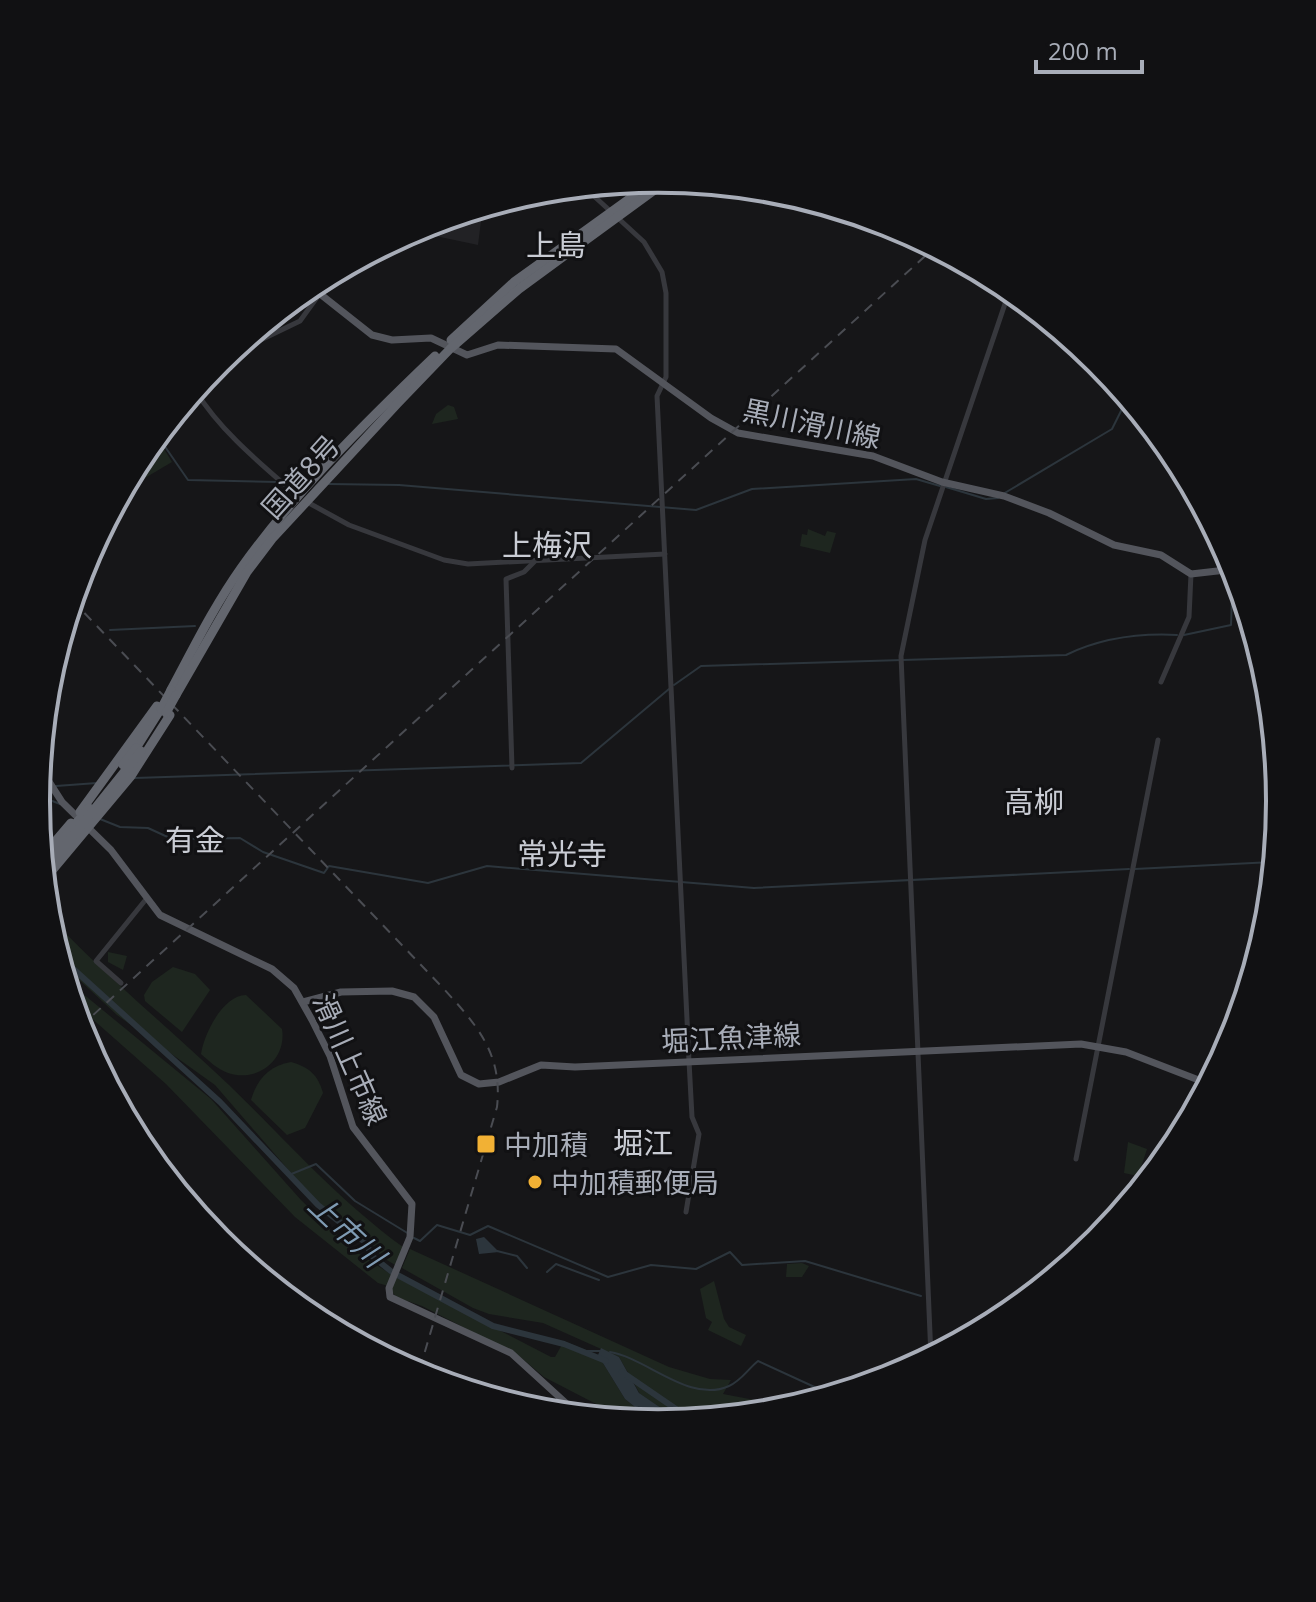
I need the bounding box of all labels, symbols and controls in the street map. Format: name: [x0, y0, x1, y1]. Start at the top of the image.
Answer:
scale bar: [1036, 24, 1142, 74]
text: 200 m: [1048, 34, 1118, 67]
district label: 上島: [526, 224, 586, 265]
street label: 黒川滑川線: [740, 390, 884, 456]
street label: 国道8号: [252, 426, 348, 526]
district label: 上梅沢: [502, 524, 592, 565]
district label: 高柳: [1004, 781, 1064, 822]
district label: 有金: [165, 819, 225, 860]
district label: 常光寺: [517, 833, 607, 874]
street label: 滑川上市線: [305, 987, 397, 1131]
street label: 堀江魚津線: [660, 1014, 802, 1060]
district label: 堀江: [613, 1122, 673, 1163]
place label: 中加積: [504, 1125, 588, 1163]
marker: 中加積: [475, 1133, 497, 1155]
place label: 中加積郵便局: [551, 1163, 719, 1201]
marker: 中加積郵便局: [526, 1173, 544, 1191]
water label: 上市川: [300, 1184, 396, 1278]

